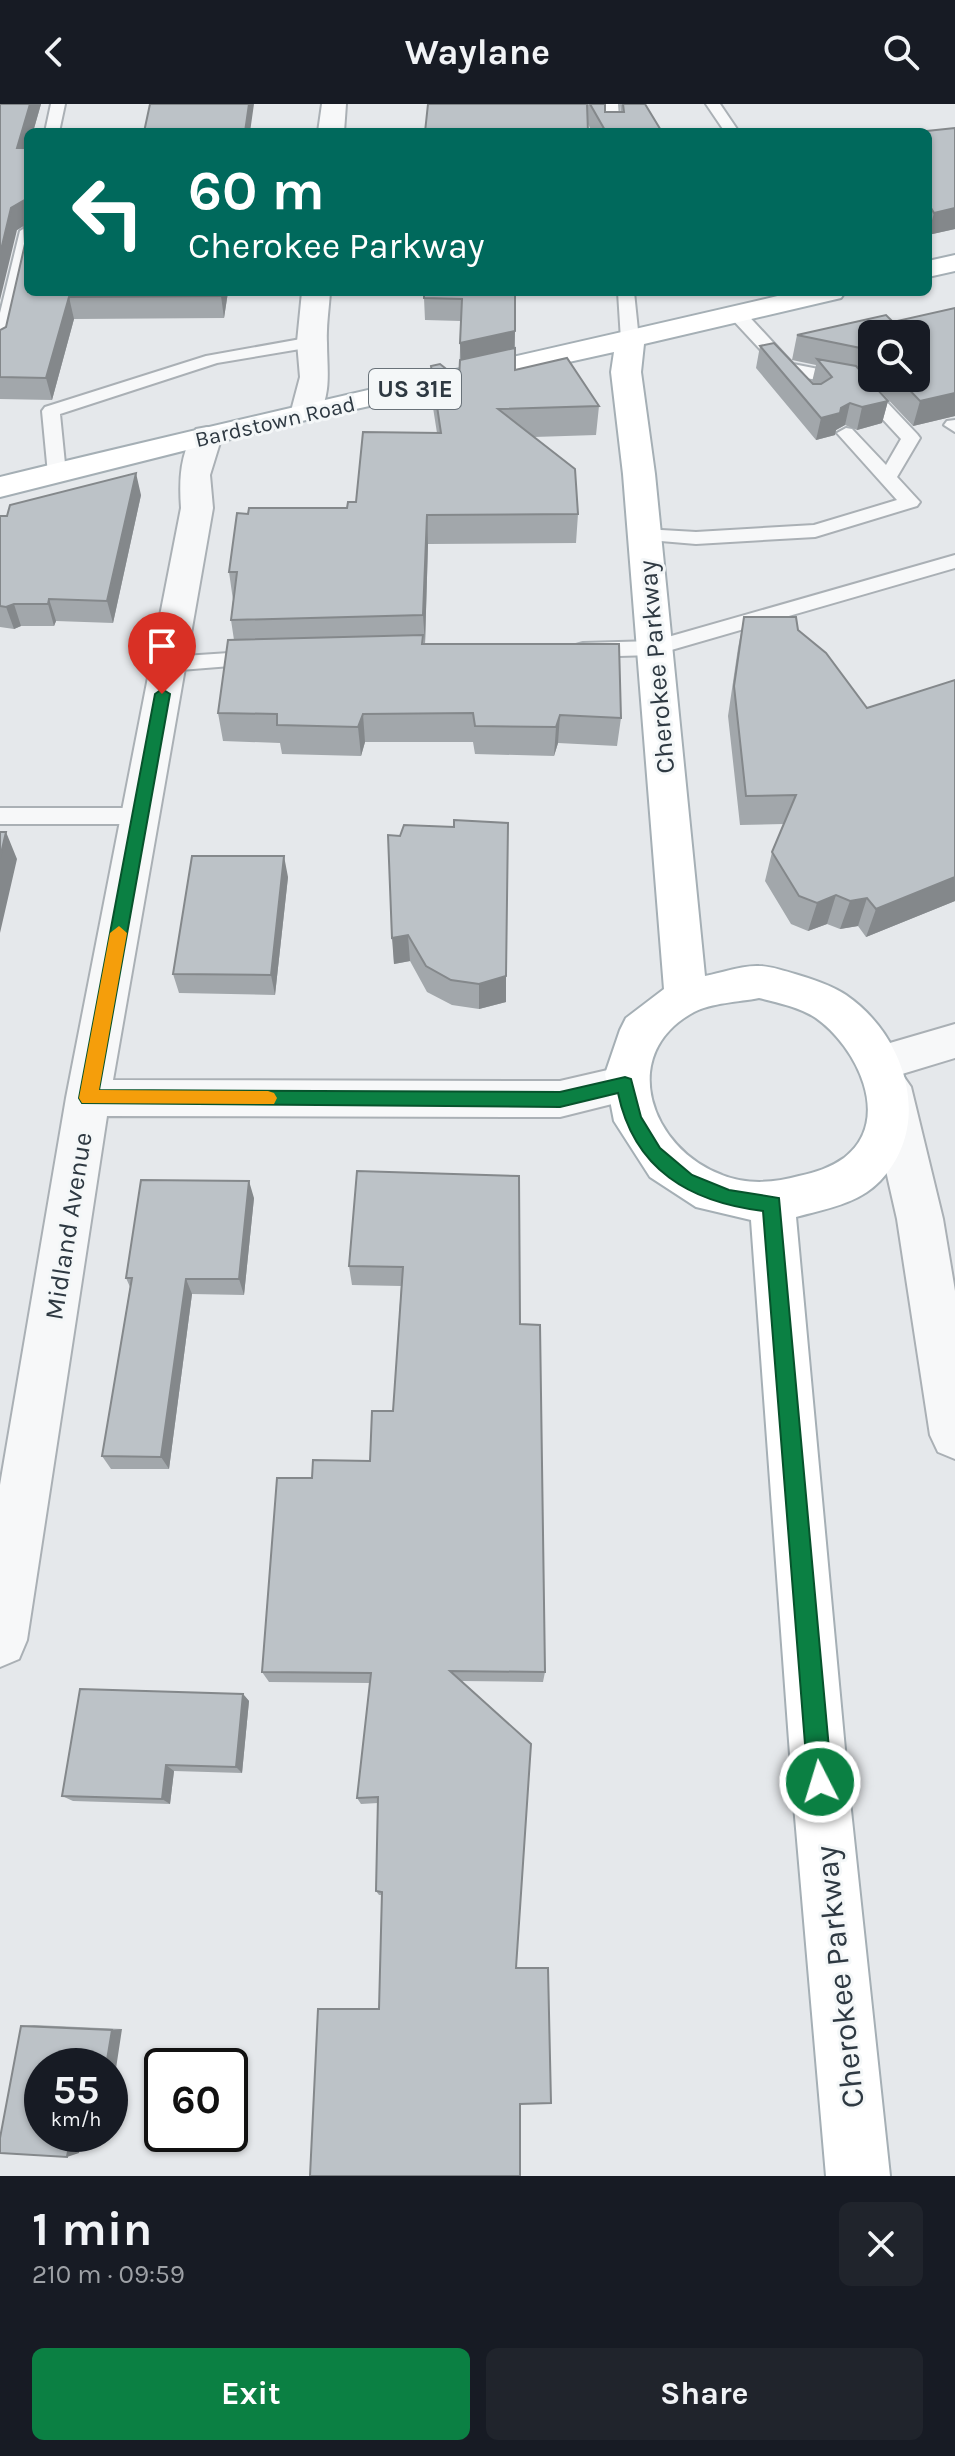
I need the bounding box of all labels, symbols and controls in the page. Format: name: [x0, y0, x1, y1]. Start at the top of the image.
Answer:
icon: back: [32, 30, 76, 74]
icon: search: [879, 30, 923, 74]
text: Waylane: [405, 31, 550, 73]
text: 60 m: [188, 158, 325, 223]
icon: left: [56, 160, 160, 264]
text: Cherokee Parkway: [188, 225, 484, 267]
map controls: [858, 320, 930, 392]
button: search: [858, 320, 930, 392]
road number: US 31E: [369, 369, 461, 409]
street label: Bardstown Road: [193, 391, 358, 453]
street label: Cherokee Parkway: [632, 559, 681, 775]
pin: [128, 612, 196, 694]
icon: arrive: [140, 624, 184, 668]
street label: Midland Avenue: [38, 1130, 99, 1322]
position arrow: [778, 1740, 862, 1824]
street label: Cherokee Parkway: [807, 1844, 872, 2110]
speed limit sign: 60: [144, 2048, 248, 2152]
text: 55: [53, 2066, 99, 2113]
text: km/h: [51, 2108, 101, 2131]
text: 1 min: [32, 2201, 152, 2257]
button: close: [839, 2202, 923, 2286]
text: 210 m · 09:59: [32, 2259, 185, 2290]
button: Exit: [32, 2348, 470, 2440]
button: Share: [486, 2348, 923, 2440]

